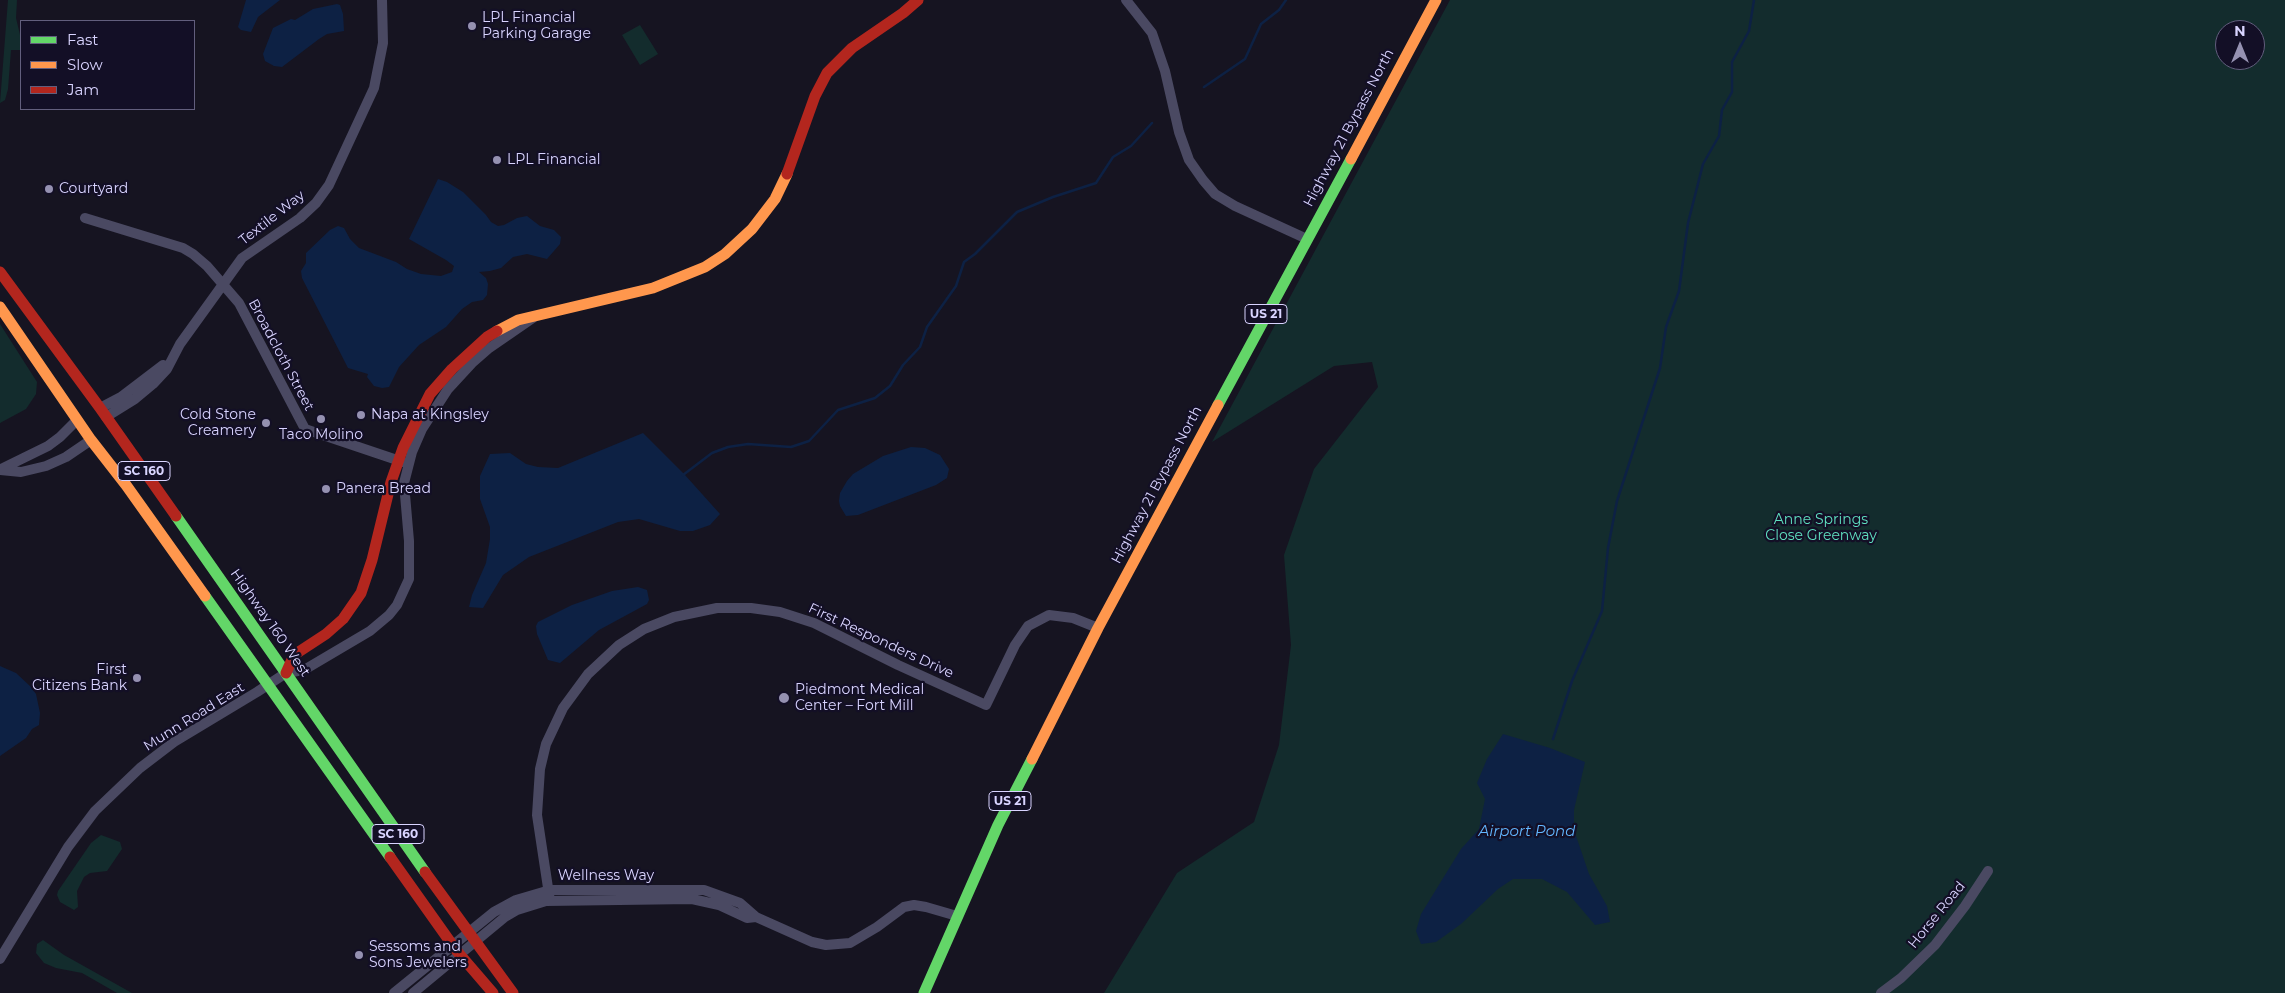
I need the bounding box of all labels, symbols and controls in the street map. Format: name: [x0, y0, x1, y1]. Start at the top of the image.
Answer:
place label: LPL Financial Parking Garage: [482, 10, 591, 42]
legend: [20, 20, 195, 110]
marker: LPL Financial Parking Garage: [466, 20, 478, 32]
north arrow: [2215, 20, 2265, 70]
text: N: [2234, 22, 2246, 40]
text: Fast: [67, 30, 98, 49]
street label: Highway 21 Bypass North: [1300, 46, 1398, 210]
text: Slow: [67, 55, 103, 74]
text: Jam: [67, 80, 99, 99]
place label: LPL Financial: [507, 152, 600, 168]
marker: LPL Financial: [491, 154, 503, 166]
place label: Courtyard: [59, 181, 128, 197]
marker: Courtyard: [43, 183, 55, 195]
street label: Textile Way: [236, 187, 308, 249]
street label: Broadcloth Street: [244, 296, 318, 414]
road number: US 21: [1245, 304, 1287, 324]
street label: Highway 21 Bypass North: [1108, 403, 1206, 567]
place label: Cold Stone Creamery: [180, 407, 256, 440]
place label: Napa at Kingsley: [371, 407, 489, 423]
marker: Napa at Kingsley: [355, 409, 367, 421]
marker: Taco Molino: [315, 413, 327, 425]
marker: Cold Stone Creamery: [260, 417, 272, 429]
place label: Taco Molino: [279, 427, 363, 443]
road number: SC 160: [118, 462, 170, 481]
place label: Panera Bread: [336, 481, 431, 497]
marker: Panera Bread: [320, 483, 332, 495]
park label: Anne Springs Close Greenway: [1765, 512, 1877, 544]
street label: Highway 160 West: [227, 566, 313, 680]
street label: First Responders Drive: [806, 600, 956, 682]
place label: First Citizens Bank: [32, 662, 127, 694]
marker: First Citizens Bank: [131, 672, 143, 684]
street label: Munn Road East: [140, 679, 248, 755]
place label: Piedmont Medical Center – Fort Mill: [795, 682, 924, 714]
marker: Piedmont Medical Center – Fort Mill: [777, 691, 791, 705]
road number: US 21: [989, 791, 1031, 810]
water label: Airport Pond: [1479, 823, 1575, 841]
road number: SC 160: [372, 824, 424, 844]
street label: Wellness Way: [558, 868, 654, 884]
street label: Horse Road: [1905, 878, 1969, 952]
place label: Sessoms and Sons Jewelers: [369, 939, 467, 972]
marker: Sessoms and Sons Jewelers: [353, 949, 365, 961]

